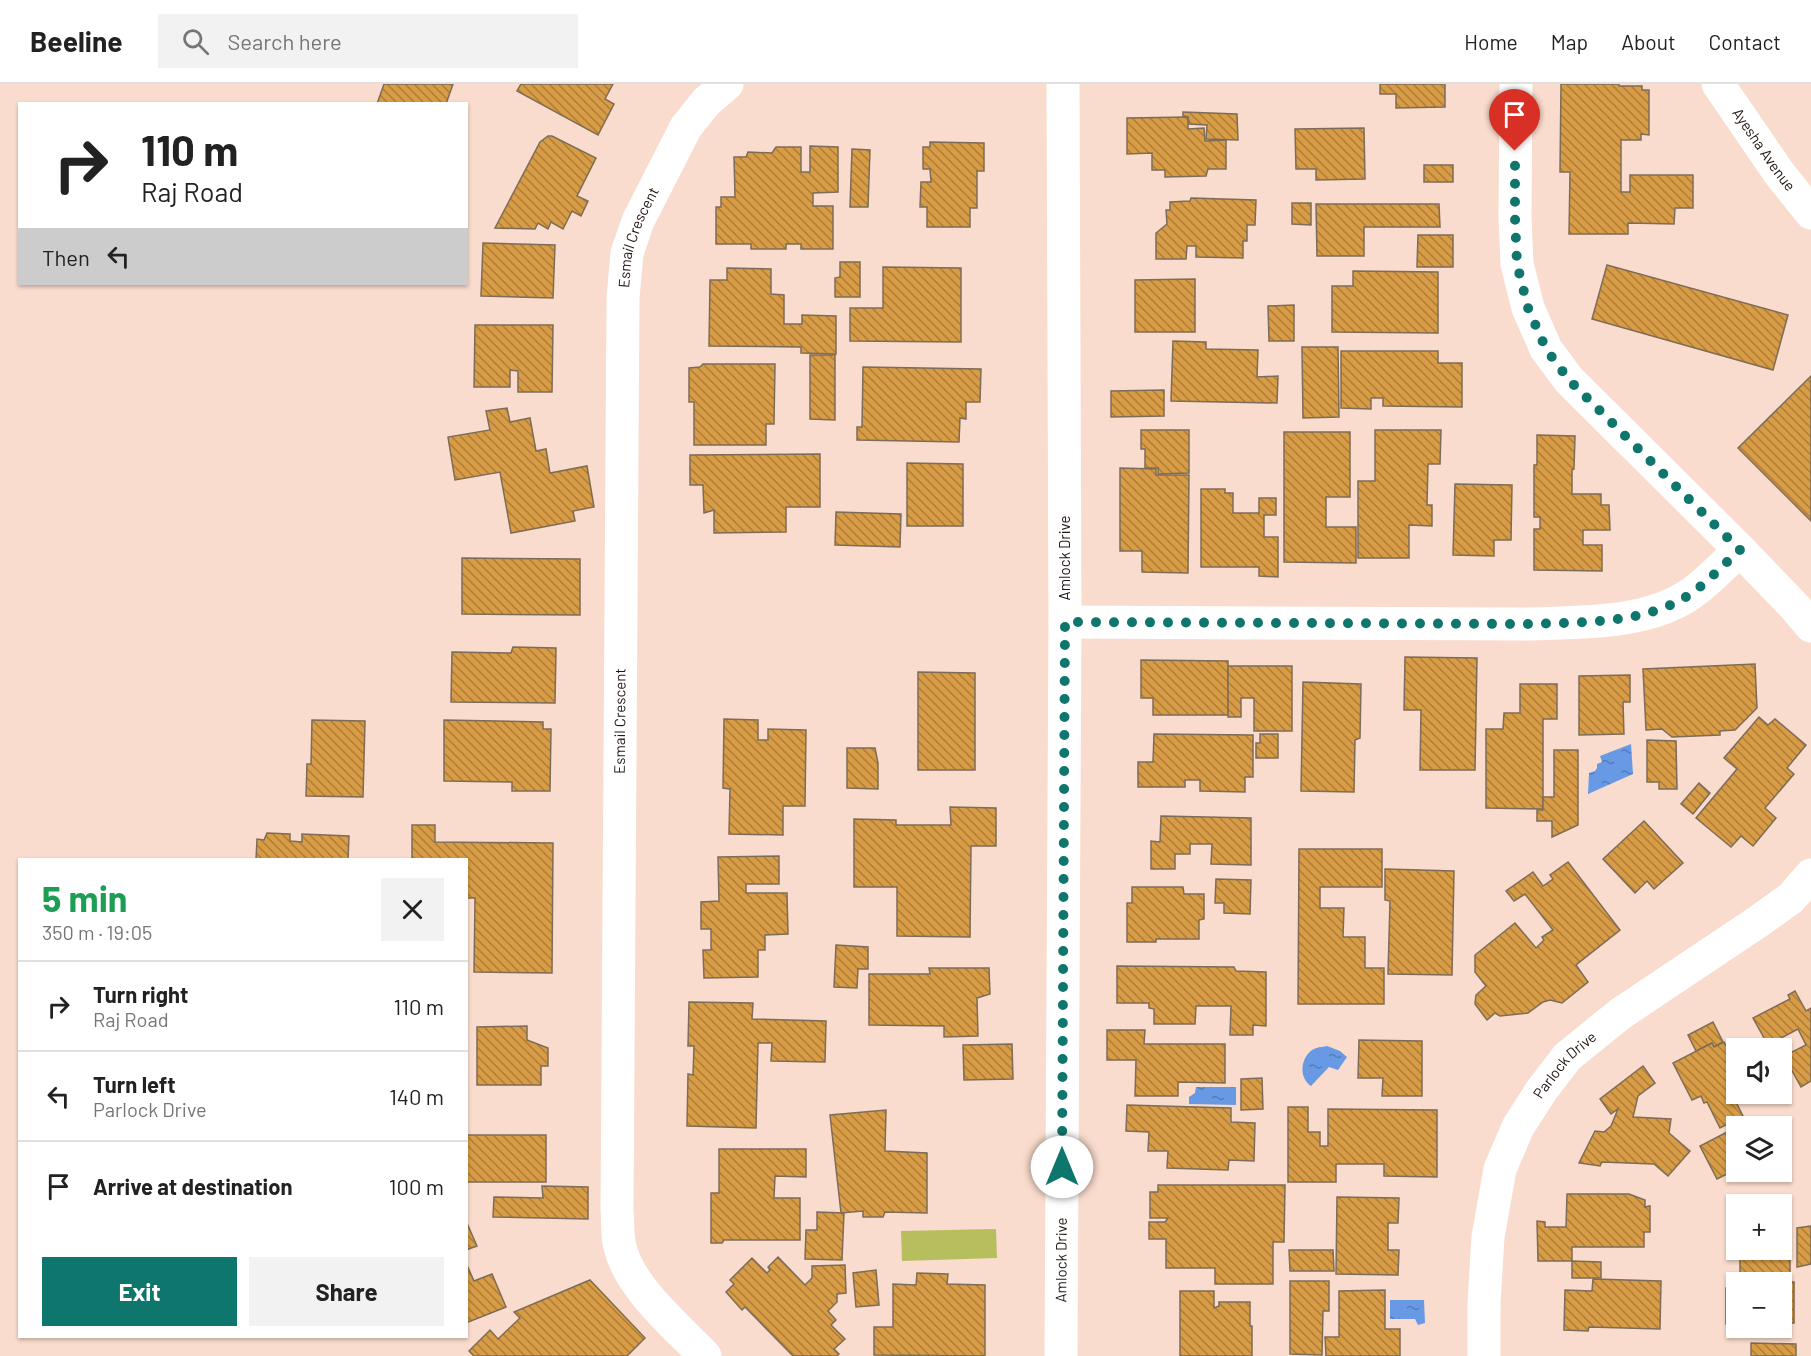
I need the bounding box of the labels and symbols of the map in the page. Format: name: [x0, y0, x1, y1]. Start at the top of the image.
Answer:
pin: [1489, 89, 1540, 151]
street label: Ayesha Avenue: [1729, 104, 1800, 194]
street label: Esmail Crescent: [614, 184, 662, 289]
street label: Amlock Drive: [1055, 516, 1073, 600]
street label: Esmail Crescent: [610, 668, 629, 774]
street label: Parlock Drive: [1529, 1027, 1599, 1101]
position arrow: [1030, 1135, 1094, 1199]
street label: Amlock Drive: [1051, 1217, 1070, 1303]

